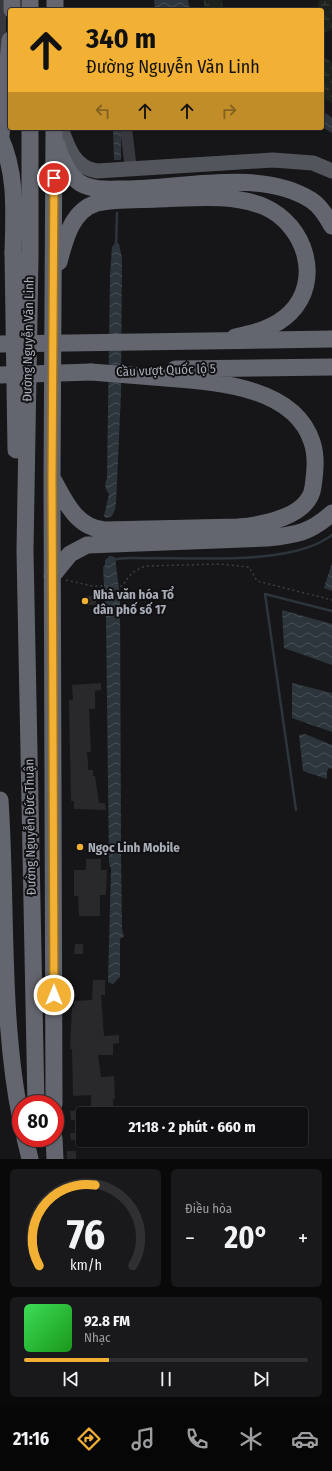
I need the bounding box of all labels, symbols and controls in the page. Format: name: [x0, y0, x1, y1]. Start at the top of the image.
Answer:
text: 340 m: [86, 22, 156, 55]
icon: ahead: [20, 24, 72, 76]
text: Đường Nguyễn Văn Linh: [86, 56, 260, 78]
icon: left: [92, 100, 114, 122]
icon: ahead: [134, 100, 156, 122]
icon: ahead: [176, 100, 198, 122]
icon: right: [218, 100, 240, 122]
pin: [37, 161, 71, 195]
icon: arrive: [43, 167, 65, 189]
street label: Đường Nguyễn Văn Linh: [19, 276, 37, 402]
street label: Cầu vượt Quốc lộ 5: [116, 361, 216, 379]
place label: Nhà văn hóa Tổ dân phố số 17: [93, 586, 174, 617]
marker: Nhà văn hóa Tổ dân phố số 17: [80, 596, 90, 606]
street label: Đường Nguyễn Đức Thuận: [21, 759, 39, 895]
place label: Ngọc Linh Mobile: [88, 840, 180, 855]
marker: Ngọc Linh Mobile: [75, 842, 85, 852]
position arrow: [33, 974, 75, 1016]
speed limit sign: 80: [12, 1095, 64, 1147]
text: 21:18 · 2 phút · 660 m: [128, 1118, 256, 1136]
text: Điều hòa: [185, 1201, 232, 1216]
text: 76: [66, 1210, 105, 1260]
text: 20°: [224, 1220, 269, 1256]
text: −: [185, 1225, 195, 1252]
text: +: [298, 1225, 308, 1252]
text: km/h: [70, 1257, 101, 1274]
text: 92.8 FM: [84, 1312, 130, 1330]
text: Nhạc: [84, 1330, 111, 1345]
icon: previous: [60, 1368, 82, 1390]
icon: pause: [155, 1368, 177, 1390]
icon: next: [250, 1368, 272, 1390]
icon: directions: [75, 1425, 103, 1453]
icon: music: [129, 1425, 157, 1453]
icon: phone: [183, 1425, 211, 1453]
icon: climate: [237, 1425, 265, 1453]
icon: car: [291, 1425, 319, 1453]
text: 21:16: [13, 1428, 49, 1450]

